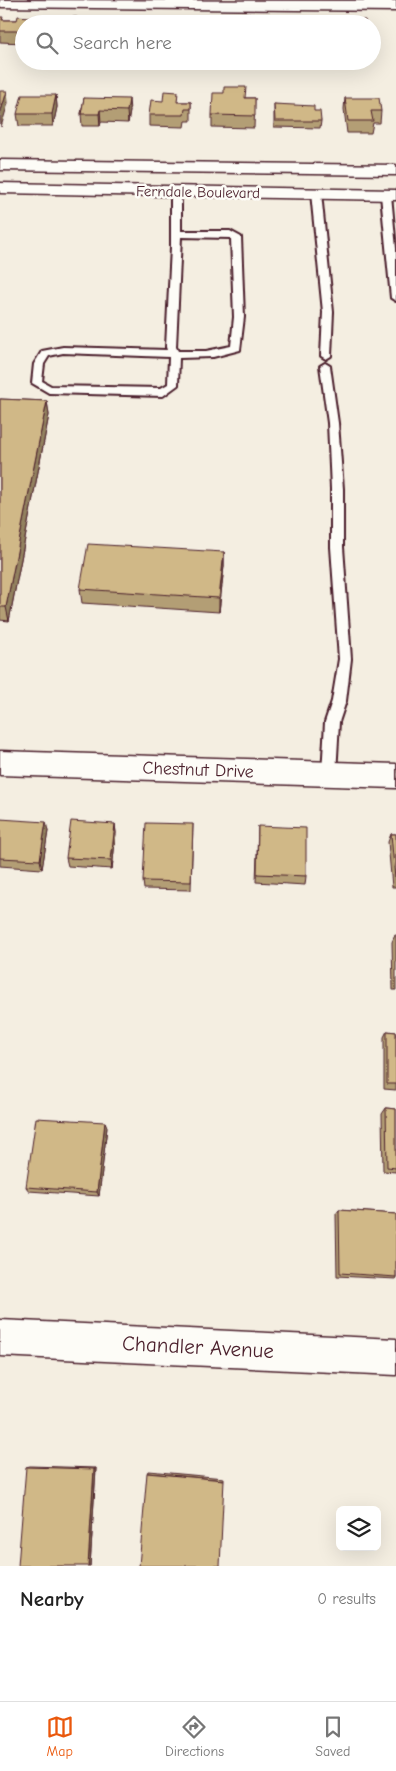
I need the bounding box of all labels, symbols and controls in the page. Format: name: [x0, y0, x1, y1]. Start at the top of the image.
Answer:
search box: [15, 15, 381, 70]
icon: search: [33, 29, 61, 57]
text: Search here: [73, 32, 172, 54]
street label: Ferndale Boulevard: [136, 182, 260, 202]
street label: Chestnut Drive: [142, 758, 254, 782]
street label: Chandler Avenue: [121, 1331, 275, 1363]
map controls: [336, 1506, 381, 1551]
button: layers: [336, 1506, 381, 1551]
text: Nearby: [20, 1587, 84, 1611]
text: 0 results: [317, 1590, 376, 1608]
tab: Map: [46, 1713, 74, 1760]
tab: Directions: [165, 1713, 224, 1760]
tab: Saved: [315, 1713, 350, 1760]

